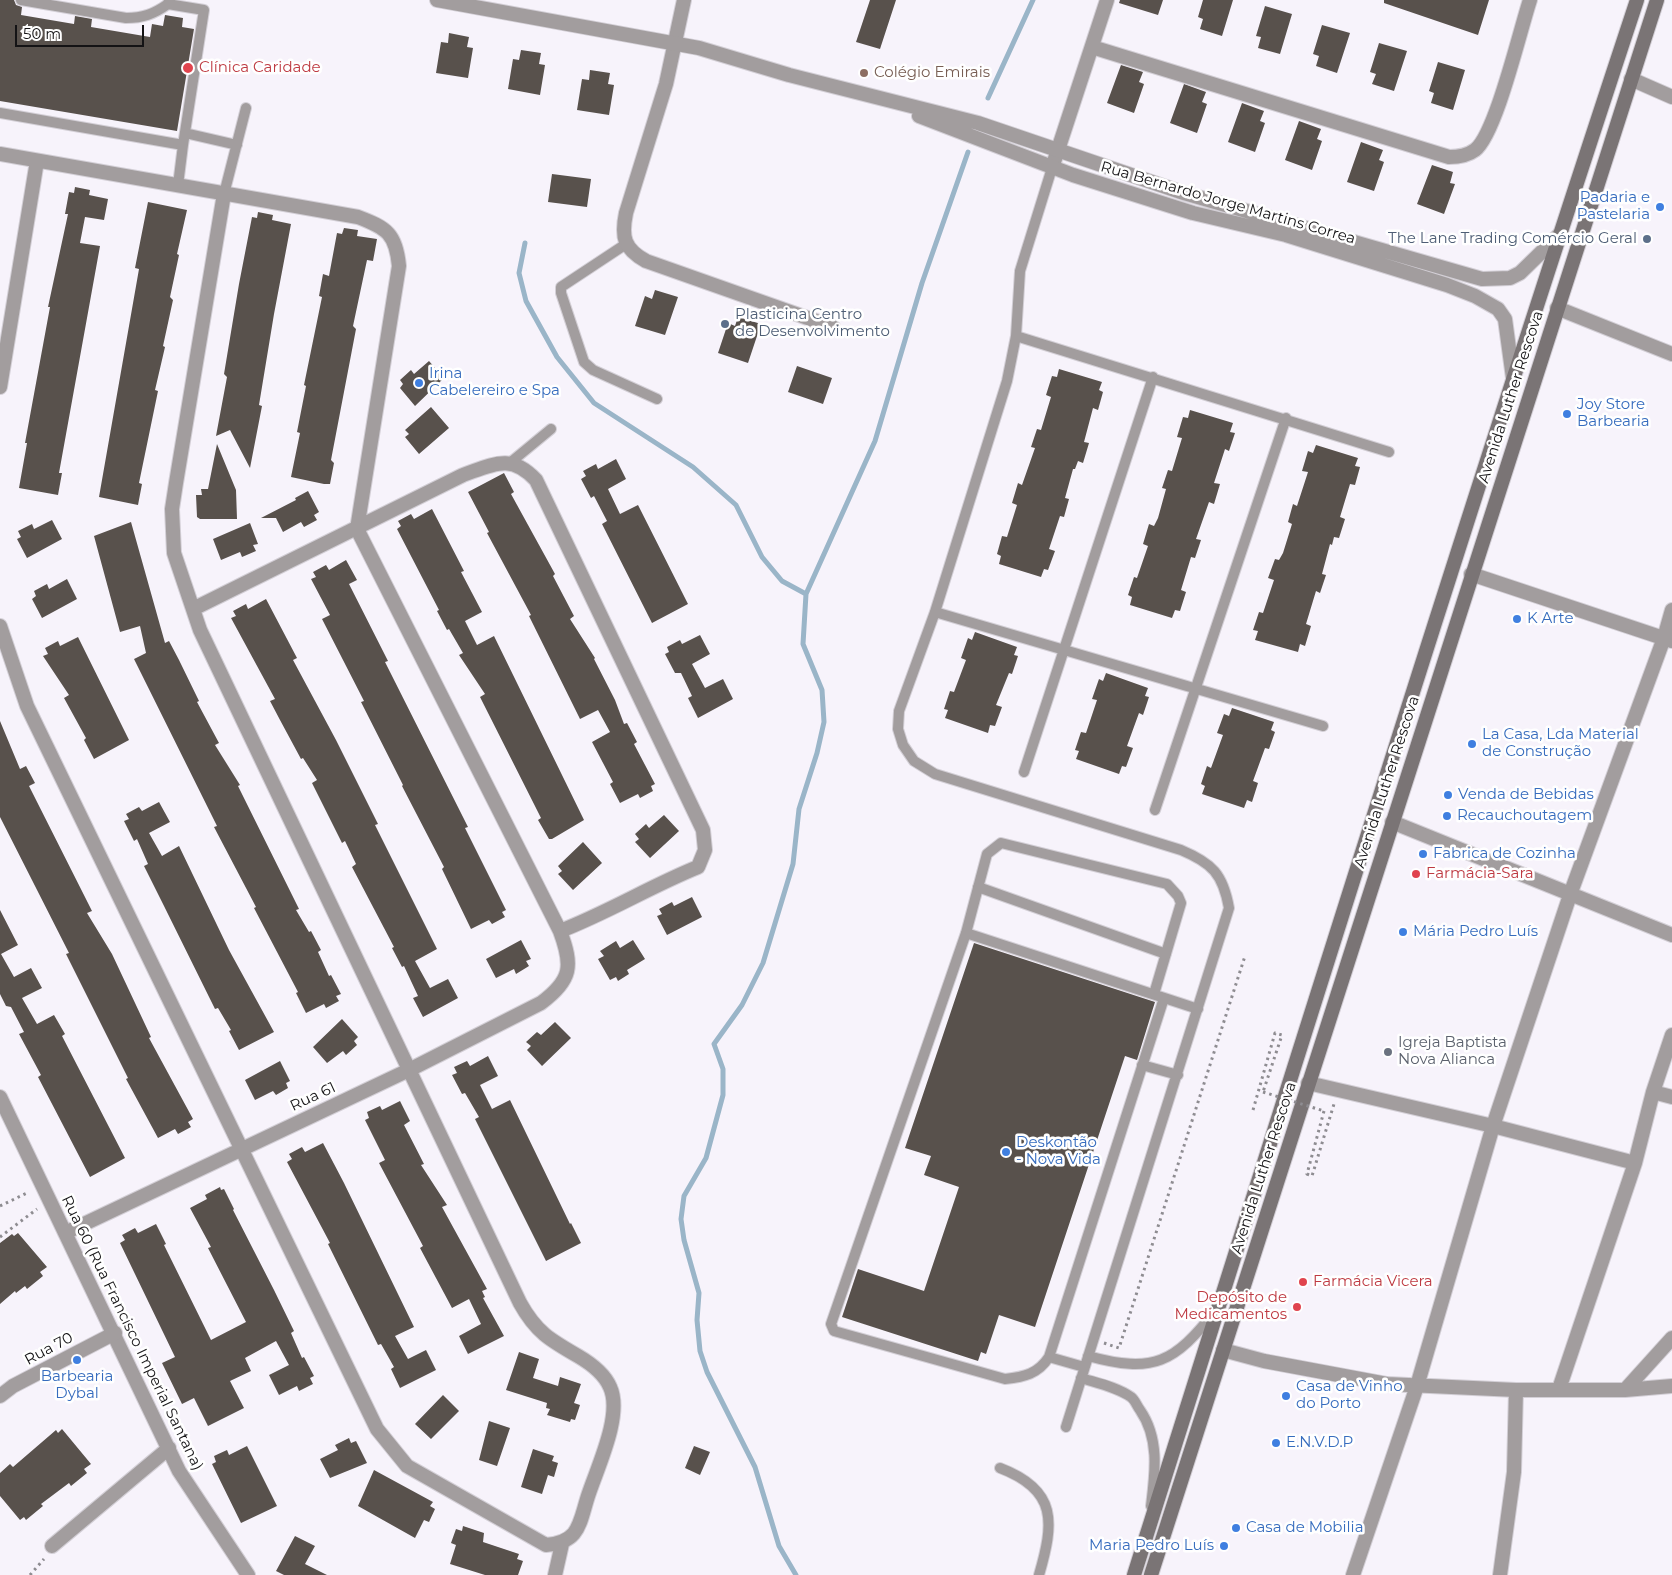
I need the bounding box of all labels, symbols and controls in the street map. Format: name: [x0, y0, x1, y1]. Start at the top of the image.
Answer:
scale bar: [18, 15, 146, 47]
text: 50 m: [23, 24, 61, 43]
place label: Clínica Caridade: [199, 59, 321, 77]
marker: Clínica Caridade: [181, 61, 195, 75]
place label: Colégio Emirais: [874, 64, 990, 82]
marker: Colégio Emirais: [858, 67, 870, 79]
street label: Rua Bernardo Jorge Martins Correa: [1098, 158, 1358, 248]
place label: Padaria e Pastelaria: [1577, 189, 1650, 224]
marker: Padaria e Pastelaria: [1654, 201, 1666, 213]
place label: The Lane Trading Comércio Geral: [1388, 230, 1637, 248]
marker: The Lane Trading Comércio Geral: [1641, 233, 1653, 245]
place label: Plasticina Centro de Desenvolvimento: [735, 306, 890, 341]
street label: Avenida Luther Rescova: [1475, 309, 1547, 485]
marker: Plasticina Centro de Desenvolvimento: [719, 318, 731, 330]
place label: Irina Cabelereiro e Spa: [429, 365, 560, 400]
marker: Irina Cabelereiro e Spa: [413, 377, 425, 389]
place label: Joy Store Barbearia: [1577, 396, 1650, 431]
marker: Joy Store Barbearia: [1561, 408, 1573, 420]
place label: K Arte: [1527, 610, 1573, 628]
marker: K Arte: [1511, 613, 1523, 625]
street label: Avenida Luther Rescova: [1351, 694, 1423, 870]
place label: La Casa, Lda Material de Construção: [1482, 726, 1639, 761]
marker: La Casa, Lda Material de Construção: [1466, 738, 1478, 750]
place label: Venda de Bebidas: [1458, 786, 1594, 804]
marker: Venda de Bebidas: [1442, 789, 1454, 801]
place label: Recauchoutagem: [1457, 807, 1592, 825]
marker: Recauchoutagem: [1441, 810, 1453, 822]
place label: Fabrica de Cozinha: [1433, 845, 1576, 863]
marker: Fabrica de Cozinha: [1417, 848, 1429, 860]
place label: Farmácia-Sara: [1426, 865, 1534, 883]
marker: Farmácia-Sara: [1410, 868, 1422, 880]
place label: Mária Pedro Luís: [1413, 923, 1538, 941]
marker: Mária Pedro Luís: [1397, 926, 1409, 938]
place label: Igreja Baptista Nova Alianca: [1398, 1034, 1507, 1069]
marker: Igreja Baptista Nova Alianca: [1382, 1046, 1394, 1058]
street label: Rua 61: [287, 1079, 339, 1115]
street label: Avenida Luther Rescova: [1228, 1080, 1300, 1256]
place label: Deskontão - Nova Vida: [1016, 1134, 1101, 1169]
marker: Deskontão - Nova Vida: [1000, 1146, 1012, 1158]
street label: Rua 60 (Rua Francisco Imperial Santana): [57, 1193, 207, 1473]
place label: Farmácia Vicera: [1313, 1273, 1433, 1291]
marker: Farmácia Vicera: [1297, 1276, 1309, 1288]
place label: Depósito de Medicamentos: [1174, 1289, 1287, 1324]
marker: Depósito de Medicamentos: [1291, 1301, 1303, 1313]
street label: Rua 70: [22, 1329, 76, 1369]
marker: Barbearia Dybal: [71, 1354, 83, 1366]
place label: Barbearia Dybal: [41, 1368, 113, 1403]
place label: Casa de Vinho do Porto: [1296, 1378, 1403, 1413]
marker: Casa de Vinho do Porto: [1280, 1390, 1292, 1402]
place label: E.N.V.D.P: [1286, 1434, 1353, 1452]
marker: E.N.V.D.P: [1270, 1437, 1282, 1449]
place label: Casa de Mobilia: [1246, 1519, 1363, 1537]
marker: Casa de Mobilia: [1230, 1522, 1242, 1534]
place label: Maria Pedro Luís: [1089, 1537, 1214, 1555]
marker: Maria Pedro Luís: [1218, 1540, 1230, 1552]

